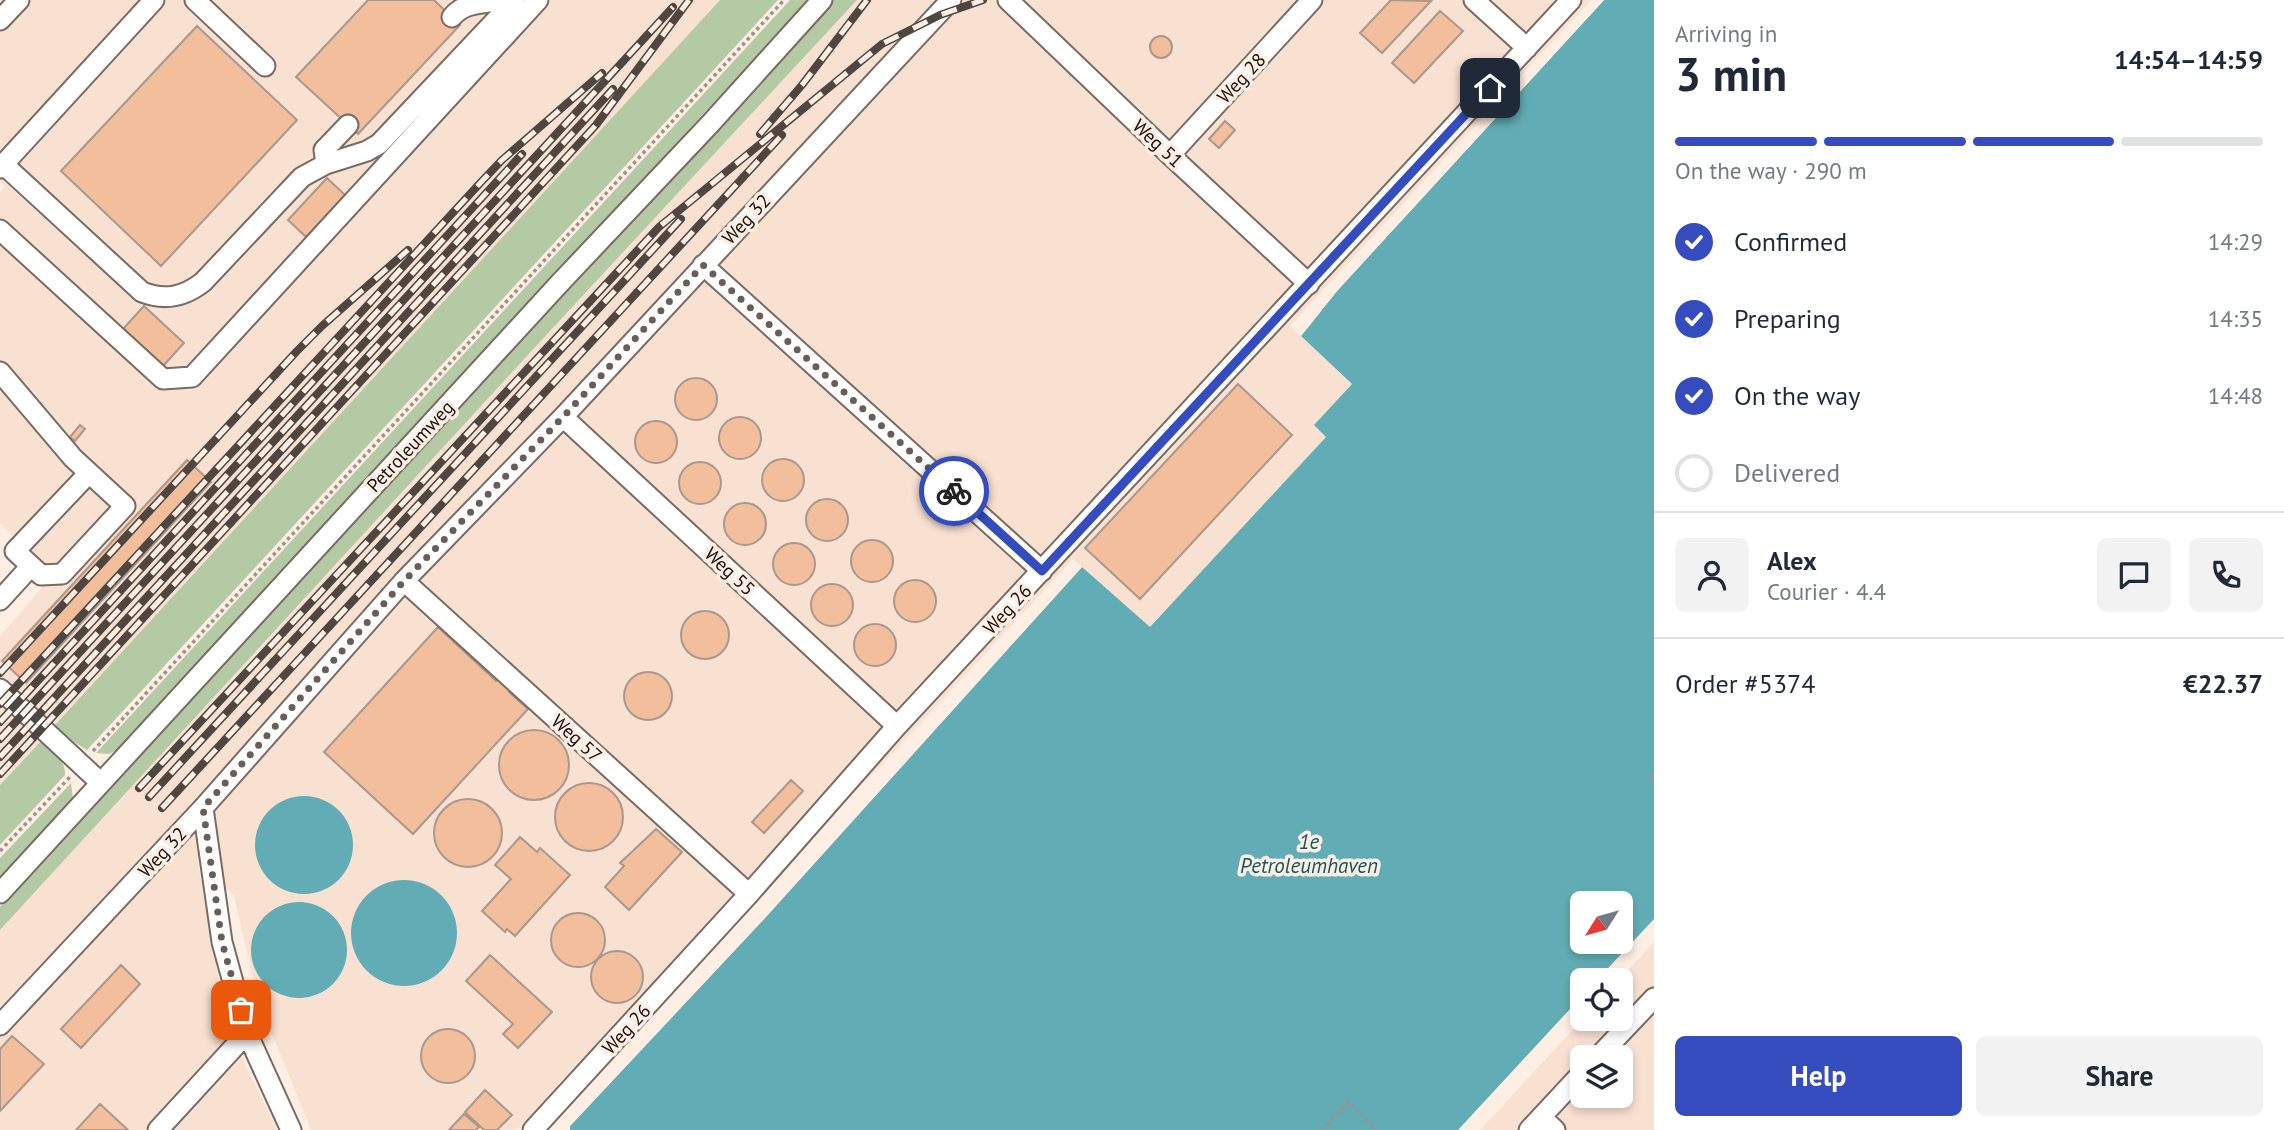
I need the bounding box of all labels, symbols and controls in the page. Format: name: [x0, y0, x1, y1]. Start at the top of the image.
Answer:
text: Arriving in: [1675, 19, 1777, 48]
text: 14:54–14:59: [2114, 43, 2263, 76]
text: 3 min: [1675, 44, 1787, 104]
street label: Weg 28: [1212, 48, 1270, 108]
pin: [1460, 58, 1520, 118]
icon: home: [1471, 69, 1509, 107]
street label: Weg 51: [1128, 114, 1188, 172]
text: On the way · 290 m: [1675, 156, 1867, 185]
street label: Weg 32: [717, 189, 775, 249]
icon: check: [1675, 223, 1713, 261]
text: Confirmed: [1734, 225, 1847, 258]
text: 14:29: [2208, 227, 2263, 256]
icon: check: [1675, 300, 1713, 338]
text: Preparing: [1734, 302, 1841, 335]
text: 14:35: [2208, 304, 2263, 333]
icon: check: [1675, 377, 1713, 415]
text: On the way: [1734, 379, 1860, 412]
text: 14:48: [2208, 381, 2263, 410]
street label: Petroleumweg: [361, 395, 459, 497]
courier: [919, 456, 989, 526]
text: Delivered: [1734, 456, 1840, 489]
icon: bike: [935, 472, 973, 510]
button: person: [1675, 538, 1749, 612]
button: chat: [2097, 538, 2171, 612]
button: phone: [2189, 538, 2263, 612]
street label: Weg 55: [700, 542, 760, 600]
text: Alex: [1767, 544, 1817, 577]
text: Courier · 4.4: [1767, 577, 1886, 606]
street label: Weg 26: [978, 579, 1036, 639]
text: Order #5374: [1675, 667, 1815, 700]
text: €22.37: [2183, 667, 2263, 700]
street label: Weg 57: [547, 709, 607, 767]
street label: Weg 32: [133, 822, 191, 882]
water label: 1e Petroleumhaven: [1240, 828, 1378, 879]
north arrow: [1570, 891, 1633, 954]
map controls: [1570, 891, 1633, 1108]
button: locate: [1570, 968, 1633, 1031]
pin: [211, 980, 271, 1040]
icon: bag: [222, 991, 260, 1029]
street label: Weg 26: [597, 999, 655, 1059]
button: Help: [1675, 1036, 1962, 1116]
button: Share: [1976, 1036, 2263, 1116]
button: layers: [1570, 1045, 1633, 1108]

